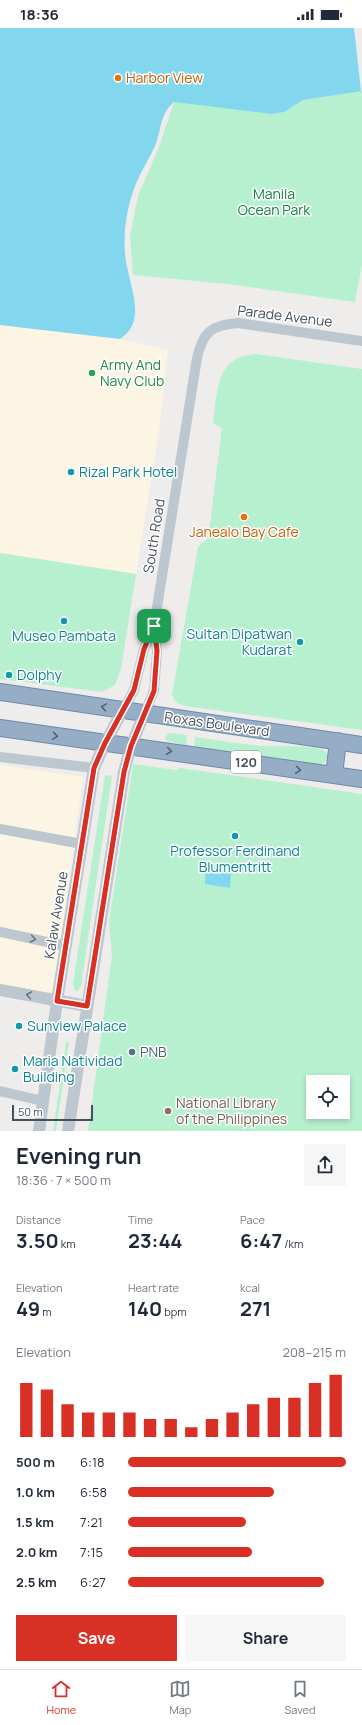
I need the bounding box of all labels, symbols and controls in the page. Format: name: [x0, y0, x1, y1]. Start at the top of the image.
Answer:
text: 18:36: [20, 4, 59, 25]
place label: Harbor View: [126, 68, 203, 87]
marker: Harbor View: [113, 73, 123, 83]
park label: Manila Ocean Park: [238, 184, 311, 219]
street label: Parade Avenue: [236, 300, 334, 331]
place label: Army And Navy Club: [100, 355, 164, 390]
marker: Army And Navy Club: [87, 368, 97, 378]
place label: Rizal Park Hotel: [79, 462, 177, 481]
marker: Rizal Park Hotel: [66, 467, 76, 477]
street label: South Road: [138, 497, 169, 575]
marker: Janealo Bay Cafe: [239, 512, 249, 522]
place label: Janealo Bay Cafe: [189, 522, 299, 541]
pin: [137, 609, 171, 643]
icon: arrive: [143, 615, 165, 637]
marker: Museo Pambata: [59, 616, 69, 626]
place label: Sultan Dipatwan Kudarat: [187, 624, 292, 659]
place label: Museo Pambata: [12, 626, 116, 645]
marker: Sultan Dipatwan Kudarat: [295, 637, 305, 647]
place label: Dolphy: [17, 665, 63, 684]
marker: Dolphy: [4, 670, 14, 680]
one-way arrow: [101, 703, 107, 712]
street label: Roxas Boulevard: [163, 707, 271, 740]
one-way arrow: [52, 731, 58, 740]
one-way arrow: [166, 746, 173, 755]
road number: 120: [231, 751, 261, 773]
one-way arrow: [295, 765, 301, 774]
marker: Professor Ferdinand Blumentritt: [230, 831, 240, 841]
place label: Professor Ferdinand Blumentritt: [170, 841, 300, 876]
street label: Kalaw Avenue: [39, 870, 72, 960]
one-way arrow: [30, 934, 36, 943]
one-way arrow: [26, 992, 32, 1000]
place label: Sunview Palace: [27, 1016, 127, 1035]
marker: Sunview Palace: [14, 1021, 24, 1031]
place label: PNB: [140, 1042, 167, 1061]
marker: PNB: [127, 1047, 137, 1057]
place label: Maria Natividad Building: [23, 1051, 122, 1086]
marker: Maria Natividad Building: [10, 1064, 20, 1074]
map controls: [306, 1075, 350, 1119]
button: locate: [306, 1075, 350, 1119]
place label: National Library of the Philippines: [176, 1093, 287, 1128]
scale bar: [12, 1103, 93, 1122]
text: 50 m: [18, 1104, 43, 1119]
marker: National Library of the Philippines: [163, 1106, 173, 1116]
text: Evening run: [16, 1141, 141, 1171]
button: share: [304, 1144, 346, 1186]
text: 18:36 · 7 × 500 m: [16, 1171, 111, 1189]
text: Distance: [16, 1212, 61, 1227]
text: Time: [128, 1212, 153, 1227]
text: Pace: [240, 1212, 265, 1227]
text: 3.50: [16, 1227, 59, 1254]
text: 23:44: [128, 1227, 182, 1254]
text: 6:47: [240, 1227, 282, 1254]
text: km: [59, 1236, 76, 1251]
text: /km: [282, 1236, 303, 1251]
text: Elevation: [16, 1280, 62, 1295]
text: Heart rate: [128, 1280, 179, 1295]
text: kcal: [240, 1280, 260, 1295]
text: 49: [16, 1295, 40, 1322]
text: 140: [128, 1295, 162, 1322]
text: 271: [240, 1295, 271, 1322]
text: m: [40, 1304, 52, 1319]
text: bpm: [162, 1304, 187, 1319]
text: Elevation: [16, 1343, 71, 1361]
text: 208–215 m: [282, 1343, 346, 1361]
text: 500 m: [16, 1453, 55, 1471]
text: 6:18: [80, 1453, 105, 1471]
text: 1.0 km: [16, 1483, 55, 1501]
text: 6:58: [80, 1483, 107, 1501]
text: 1.5 km: [16, 1513, 54, 1531]
text: 7:21: [80, 1513, 103, 1531]
text: 2.0 km: [16, 1543, 58, 1561]
text: 7:15: [80, 1543, 103, 1561]
text: 2.5 km: [16, 1573, 57, 1591]
text: 6:27: [80, 1573, 106, 1591]
button: Save: [16, 1615, 177, 1661]
button: Share: [185, 1615, 346, 1661]
tab: Home: [47, 1678, 76, 1717]
tab: Map: [169, 1678, 191, 1717]
tab: Saved: [284, 1678, 315, 1717]

